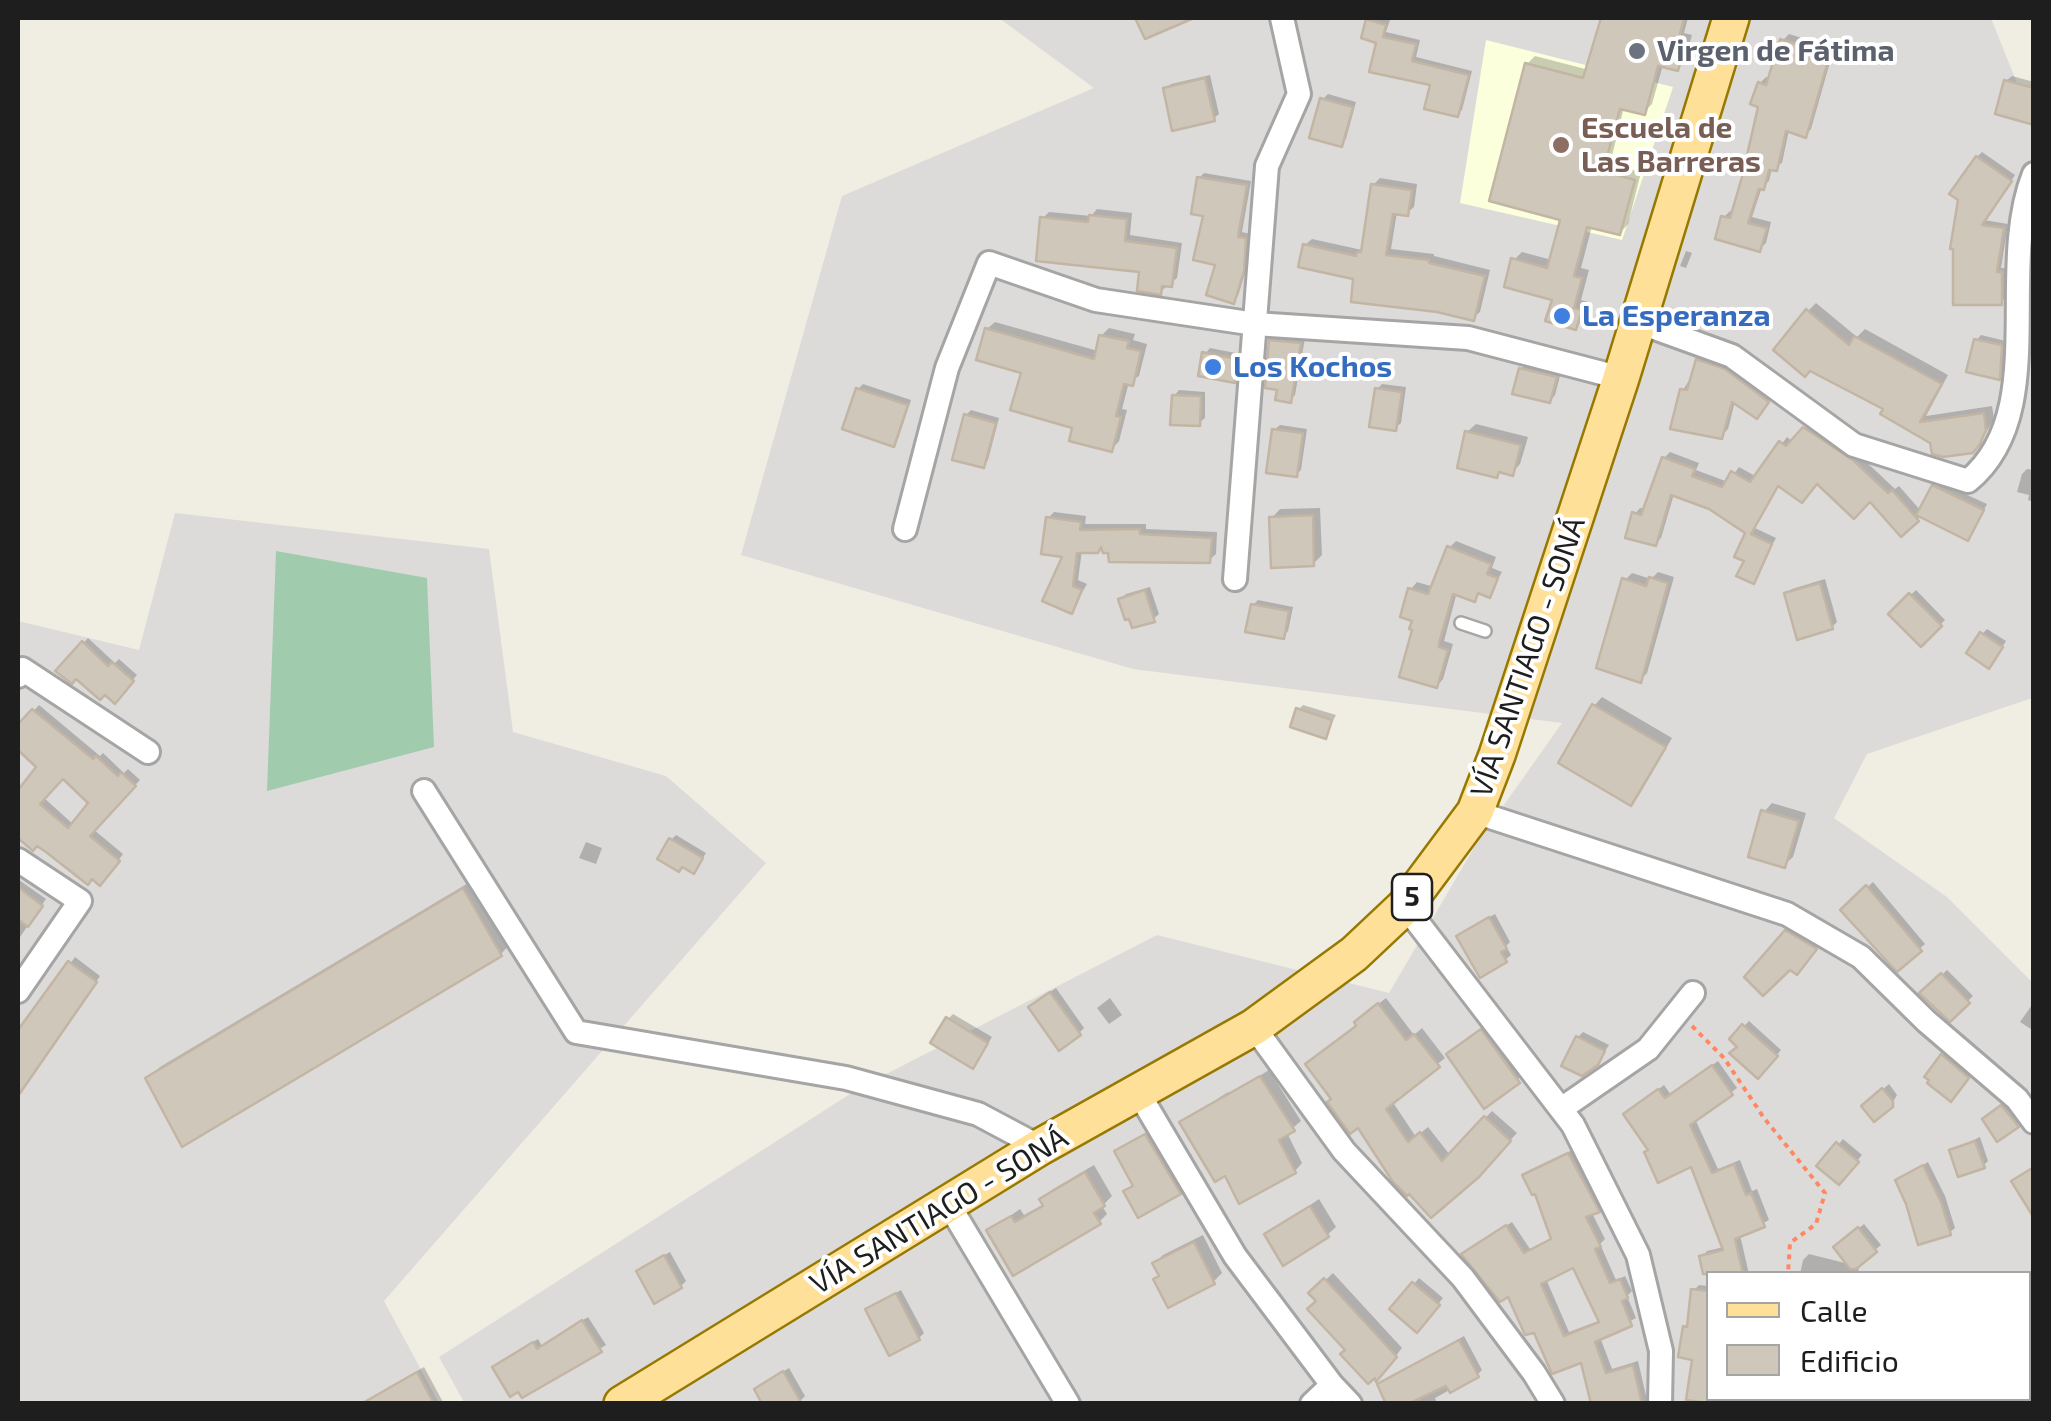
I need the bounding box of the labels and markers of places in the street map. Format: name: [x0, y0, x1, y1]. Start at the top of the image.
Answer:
place label: Virgen de Fátima: [1657, 33, 1895, 69]
marker: Virgen de Fátima: [1626, 40, 1648, 62]
place label: Escuela de Las Barreras: [1581, 110, 1761, 180]
marker: Escuela de Las Barreras: [1550, 134, 1572, 156]
place label: La Esperanza: [1582, 298, 1771, 334]
marker: La Esperanza: [1551, 305, 1573, 327]
place label: Los Kochos: [1233, 349, 1392, 385]
marker: Los Kochos: [1202, 356, 1224, 378]

